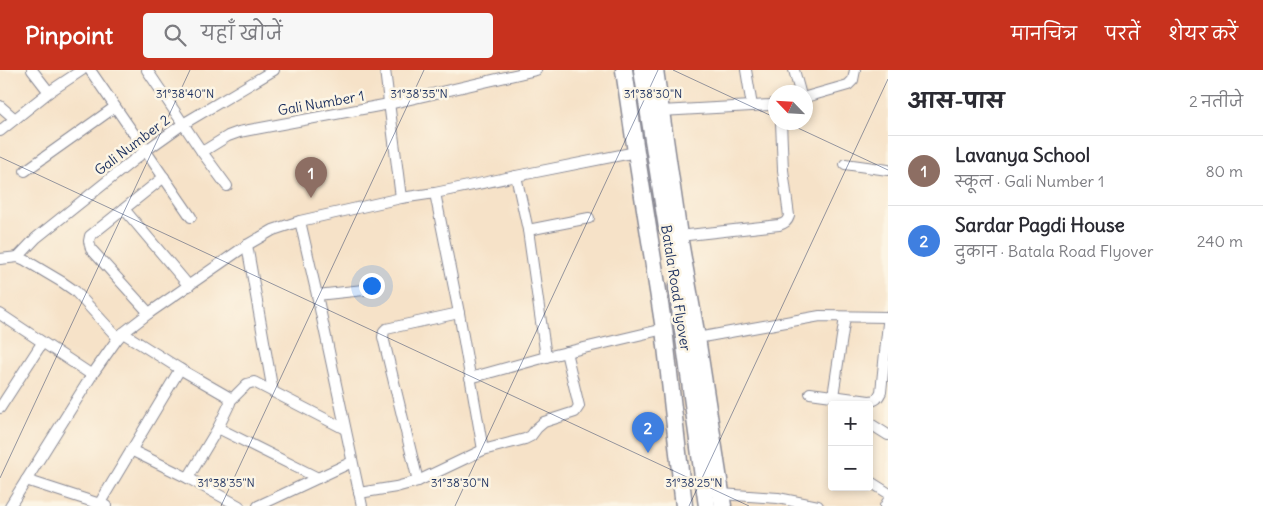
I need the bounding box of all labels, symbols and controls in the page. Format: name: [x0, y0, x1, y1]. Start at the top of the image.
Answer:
search box: [143, 13, 493, 58]
text: Pinpoint: [25, 20, 113, 50]
icon: search: [161, 21, 189, 49]
text: यहाँ खोजें: [201, 21, 282, 45]
text: मानचित्र: [1011, 22, 1077, 45]
text: परतें: [1105, 22, 1140, 45]
text: शेयर करें: [1168, 22, 1238, 45]
north arrow: [768, 85, 813, 130]
text: 31°38'40"N: [156, 86, 214, 101]
text: 31°38'35"N: [390, 86, 448, 101]
text: 31°38'30"N: [624, 86, 682, 101]
street label: Gali Number 1: [276, 87, 366, 119]
text: आस-पास: [908, 87, 1005, 114]
text: 2 नतीजे: [1189, 91, 1243, 111]
street label: Gali Number 2: [91, 111, 174, 179]
text: Lavanya School: [955, 143, 1090, 167]
pin: 1: [295, 157, 327, 198]
text: 1: [921, 161, 927, 181]
text: 80 m: [1205, 161, 1243, 181]
text: स्कूल · Gali Number 1: [955, 171, 1104, 191]
text: Sardar Pagdi House: [955, 213, 1125, 237]
street label: Batala Road Flyover: [657, 224, 695, 353]
text: 2: [920, 231, 928, 251]
text: 240 m: [1197, 231, 1243, 251]
text: दुकान · Batala Road Flyover: [955, 241, 1153, 261]
your location: [359, 273, 385, 299]
map controls: [828, 401, 873, 491]
button: +: [828, 401, 873, 446]
pin: 2: [632, 412, 664, 453]
button: −: [828, 446, 873, 491]
text: 31°38'35"N: [197, 475, 255, 490]
text: 31°38'30"N: [431, 475, 489, 490]
text: 31°38'25"N: [665, 475, 723, 490]

